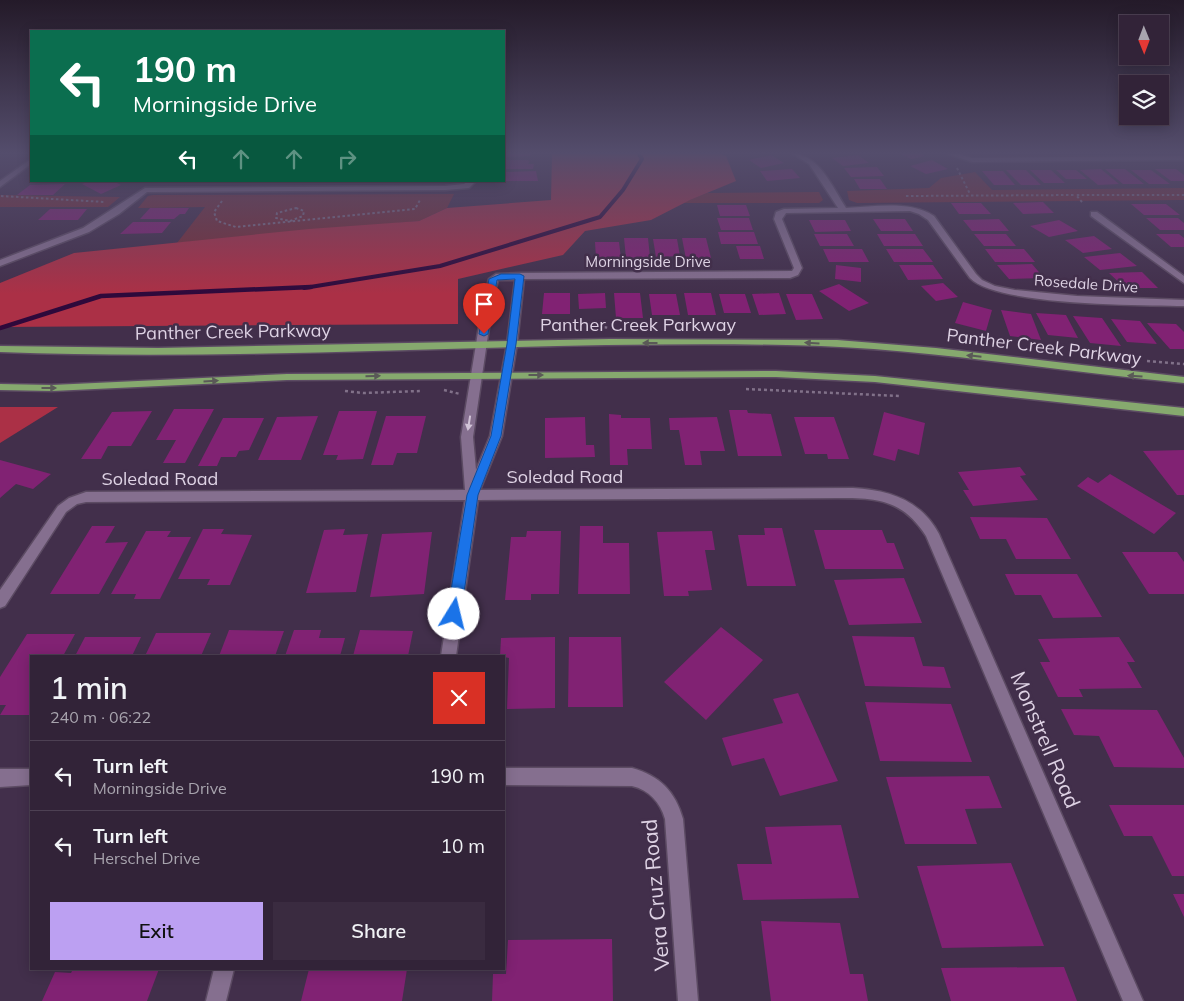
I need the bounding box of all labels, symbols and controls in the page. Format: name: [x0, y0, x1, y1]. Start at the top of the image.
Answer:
north arrow: [1119, 15, 1169, 65]
map controls: [1119, 15, 1169, 125]
text: 190 m: [133, 47, 237, 91]
icon: left: [50, 50, 115, 115]
button: layers: [1119, 75, 1169, 125]
text: Morningside Drive: [133, 90, 317, 118]
icon: left: [174, 145, 202, 173]
icon: ahead: [227, 145, 255, 173]
icon: ahead: [280, 145, 308, 173]
icon: right: [333, 145, 361, 173]
street label: Morningside Drive: [585, 252, 711, 271]
street label: Rosedale Drive: [1033, 270, 1139, 297]
pin: [463, 283, 505, 334]
icon: arrive: [470, 290, 498, 318]
street label: Panther Creek Parkway: [540, 313, 736, 336]
street label: Panther Creek Parkway: [135, 318, 332, 345]
street label: Panther Creek Parkway: [945, 323, 1143, 370]
one-way arrow: [642, 339, 658, 347]
one-way arrow: [804, 339, 820, 347]
one-way arrow: [966, 352, 982, 360]
one-way arrow: [528, 371, 544, 379]
one-way arrow: [1127, 371, 1143, 379]
one-way arrow: [366, 372, 382, 380]
one-way arrow: [203, 376, 219, 384]
one-way arrow: [41, 384, 57, 392]
one-way arrow: [465, 416, 473, 432]
street label: Soledad Road: [507, 465, 623, 488]
street label: Soledad Road: [102, 467, 218, 490]
position arrow: [427, 587, 479, 639]
street label: Monstrell Road: [1005, 667, 1086, 812]
text: 1 min: [50, 669, 128, 707]
button: close: [433, 672, 485, 724]
text: 240 m · 06:22: [50, 707, 151, 727]
text: Turn left: [93, 754, 168, 778]
icon: left: [50, 762, 78, 790]
text: 190 m: [429, 764, 485, 788]
text: Morningside Drive: [93, 778, 227, 798]
street label: Vera Cruz Road: [635, 818, 675, 972]
text: Turn left: [93, 824, 168, 848]
icon: left: [50, 832, 78, 860]
text: 10 m: [441, 834, 485, 858]
text: Herschel Drive: [93, 848, 200, 868]
button: Exit: [50, 902, 263, 960]
button: Share: [273, 902, 485, 960]

